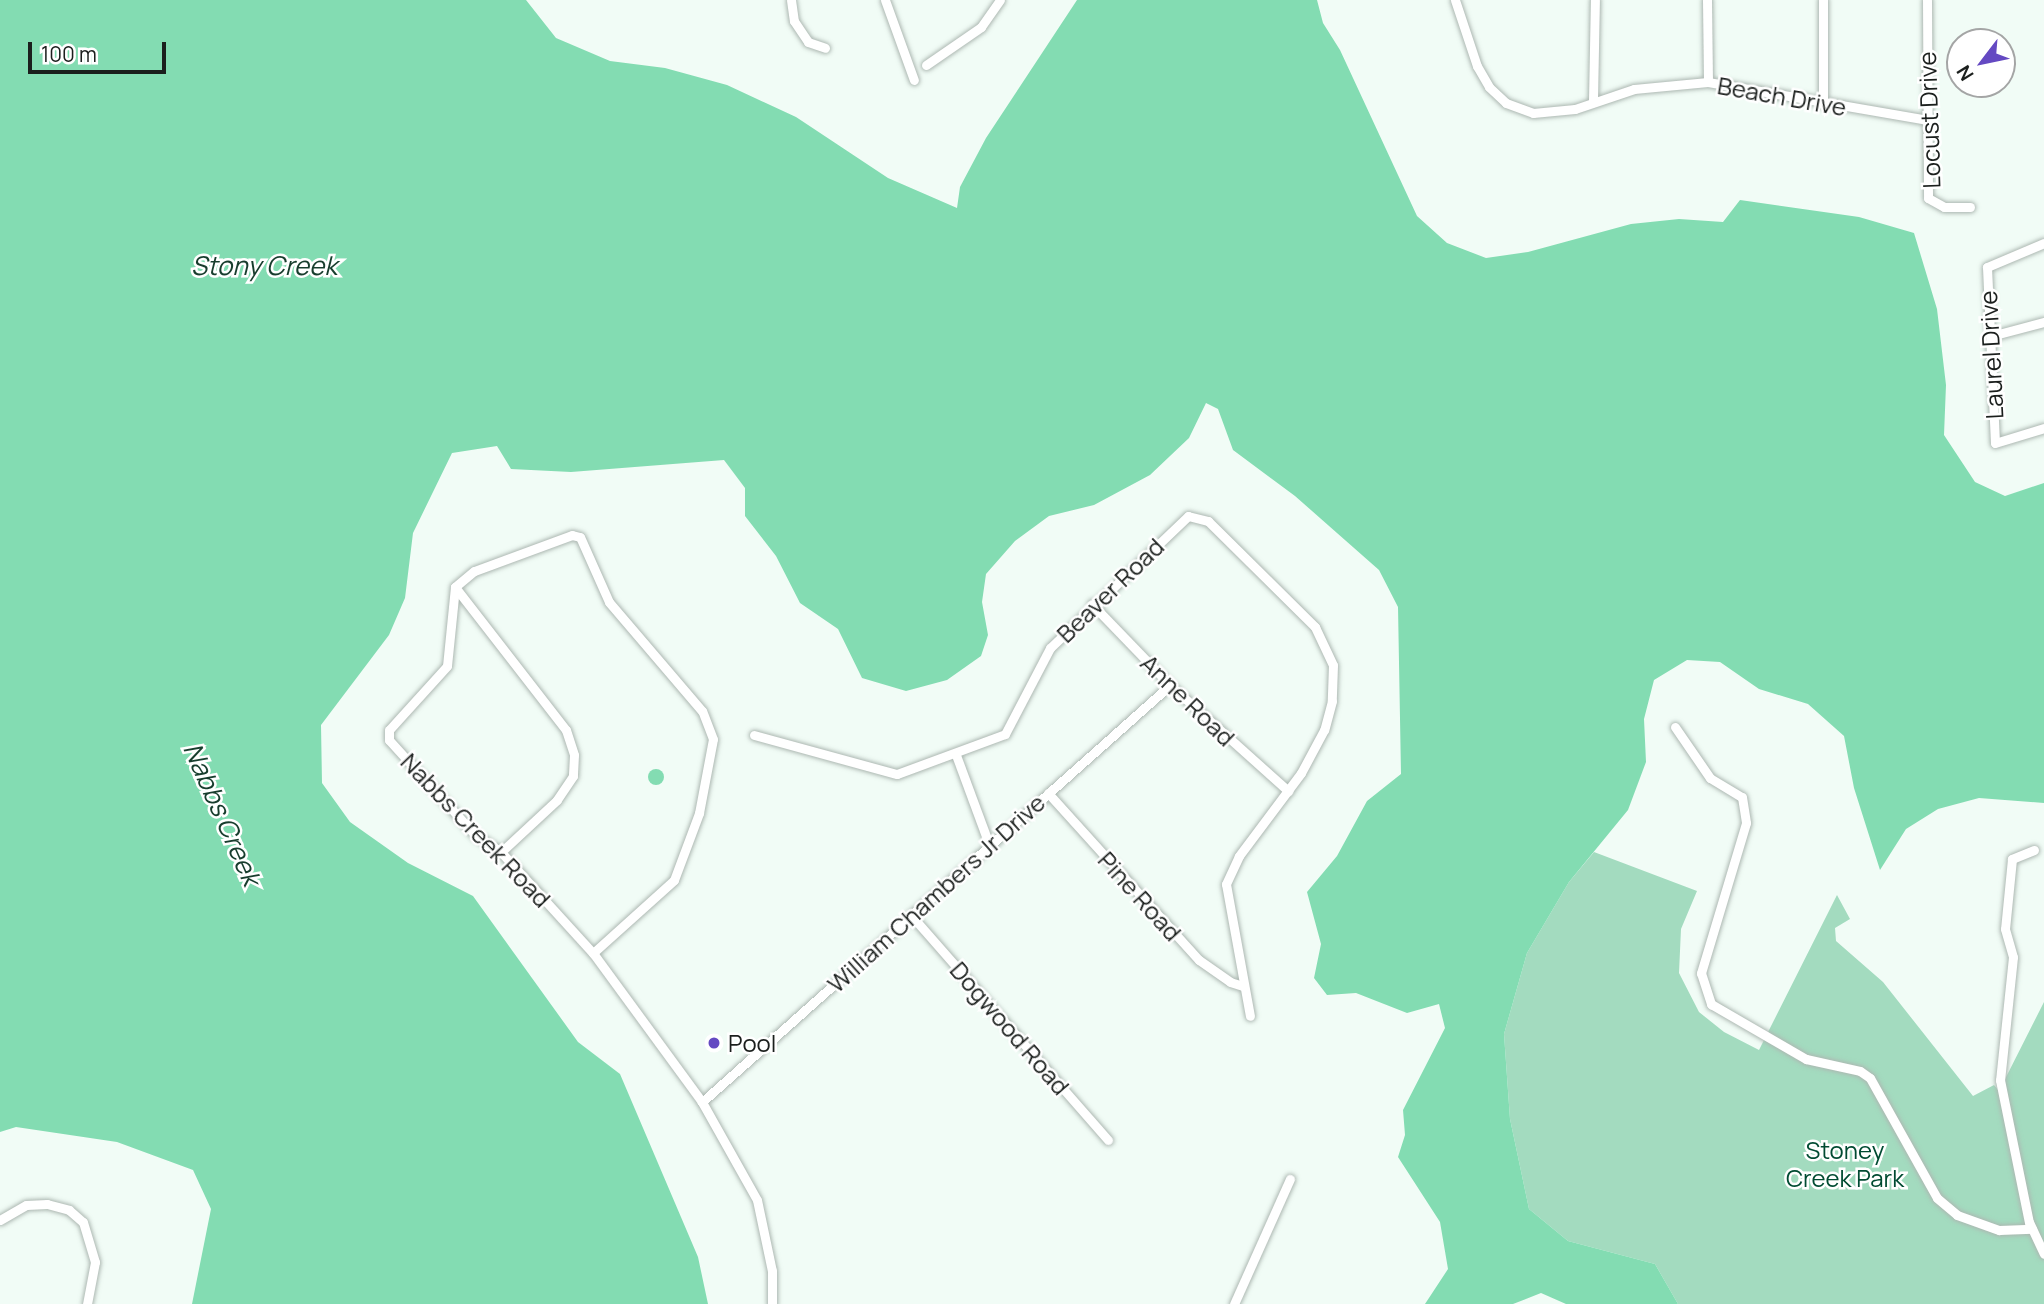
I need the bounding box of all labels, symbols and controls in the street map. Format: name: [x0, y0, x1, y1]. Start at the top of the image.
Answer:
scale bar: [32, 28, 170, 72]
north arrow: [1946, 28, 2016, 98]
text: 100 m: [41, 40, 97, 68]
street label: Locust Drive: [1912, 51, 1946, 189]
text: N: [1950, 60, 1980, 86]
street label: Beach Drive: [1715, 71, 1849, 121]
water label: Stony Creek: [191, 250, 337, 282]
street label: Laurel Drive: [1973, 290, 2009, 420]
street label: Beaver Road: [1051, 532, 1169, 648]
street label: Anne Road: [1135, 648, 1241, 752]
water label: Nabbs Creek: [177, 738, 267, 890]
street label: Nabbs Creek Road: [395, 747, 557, 913]
street label: William Chambers Jr Drive: [821, 788, 1051, 998]
street label: Pine Road: [1093, 845, 1187, 947]
street label: Dogwood Road: [944, 956, 1076, 1100]
place label: Pool: [728, 1029, 776, 1057]
marker: Pool: [706, 1035, 722, 1051]
park label: Stoney Creek Park: [1786, 1136, 1904, 1192]

